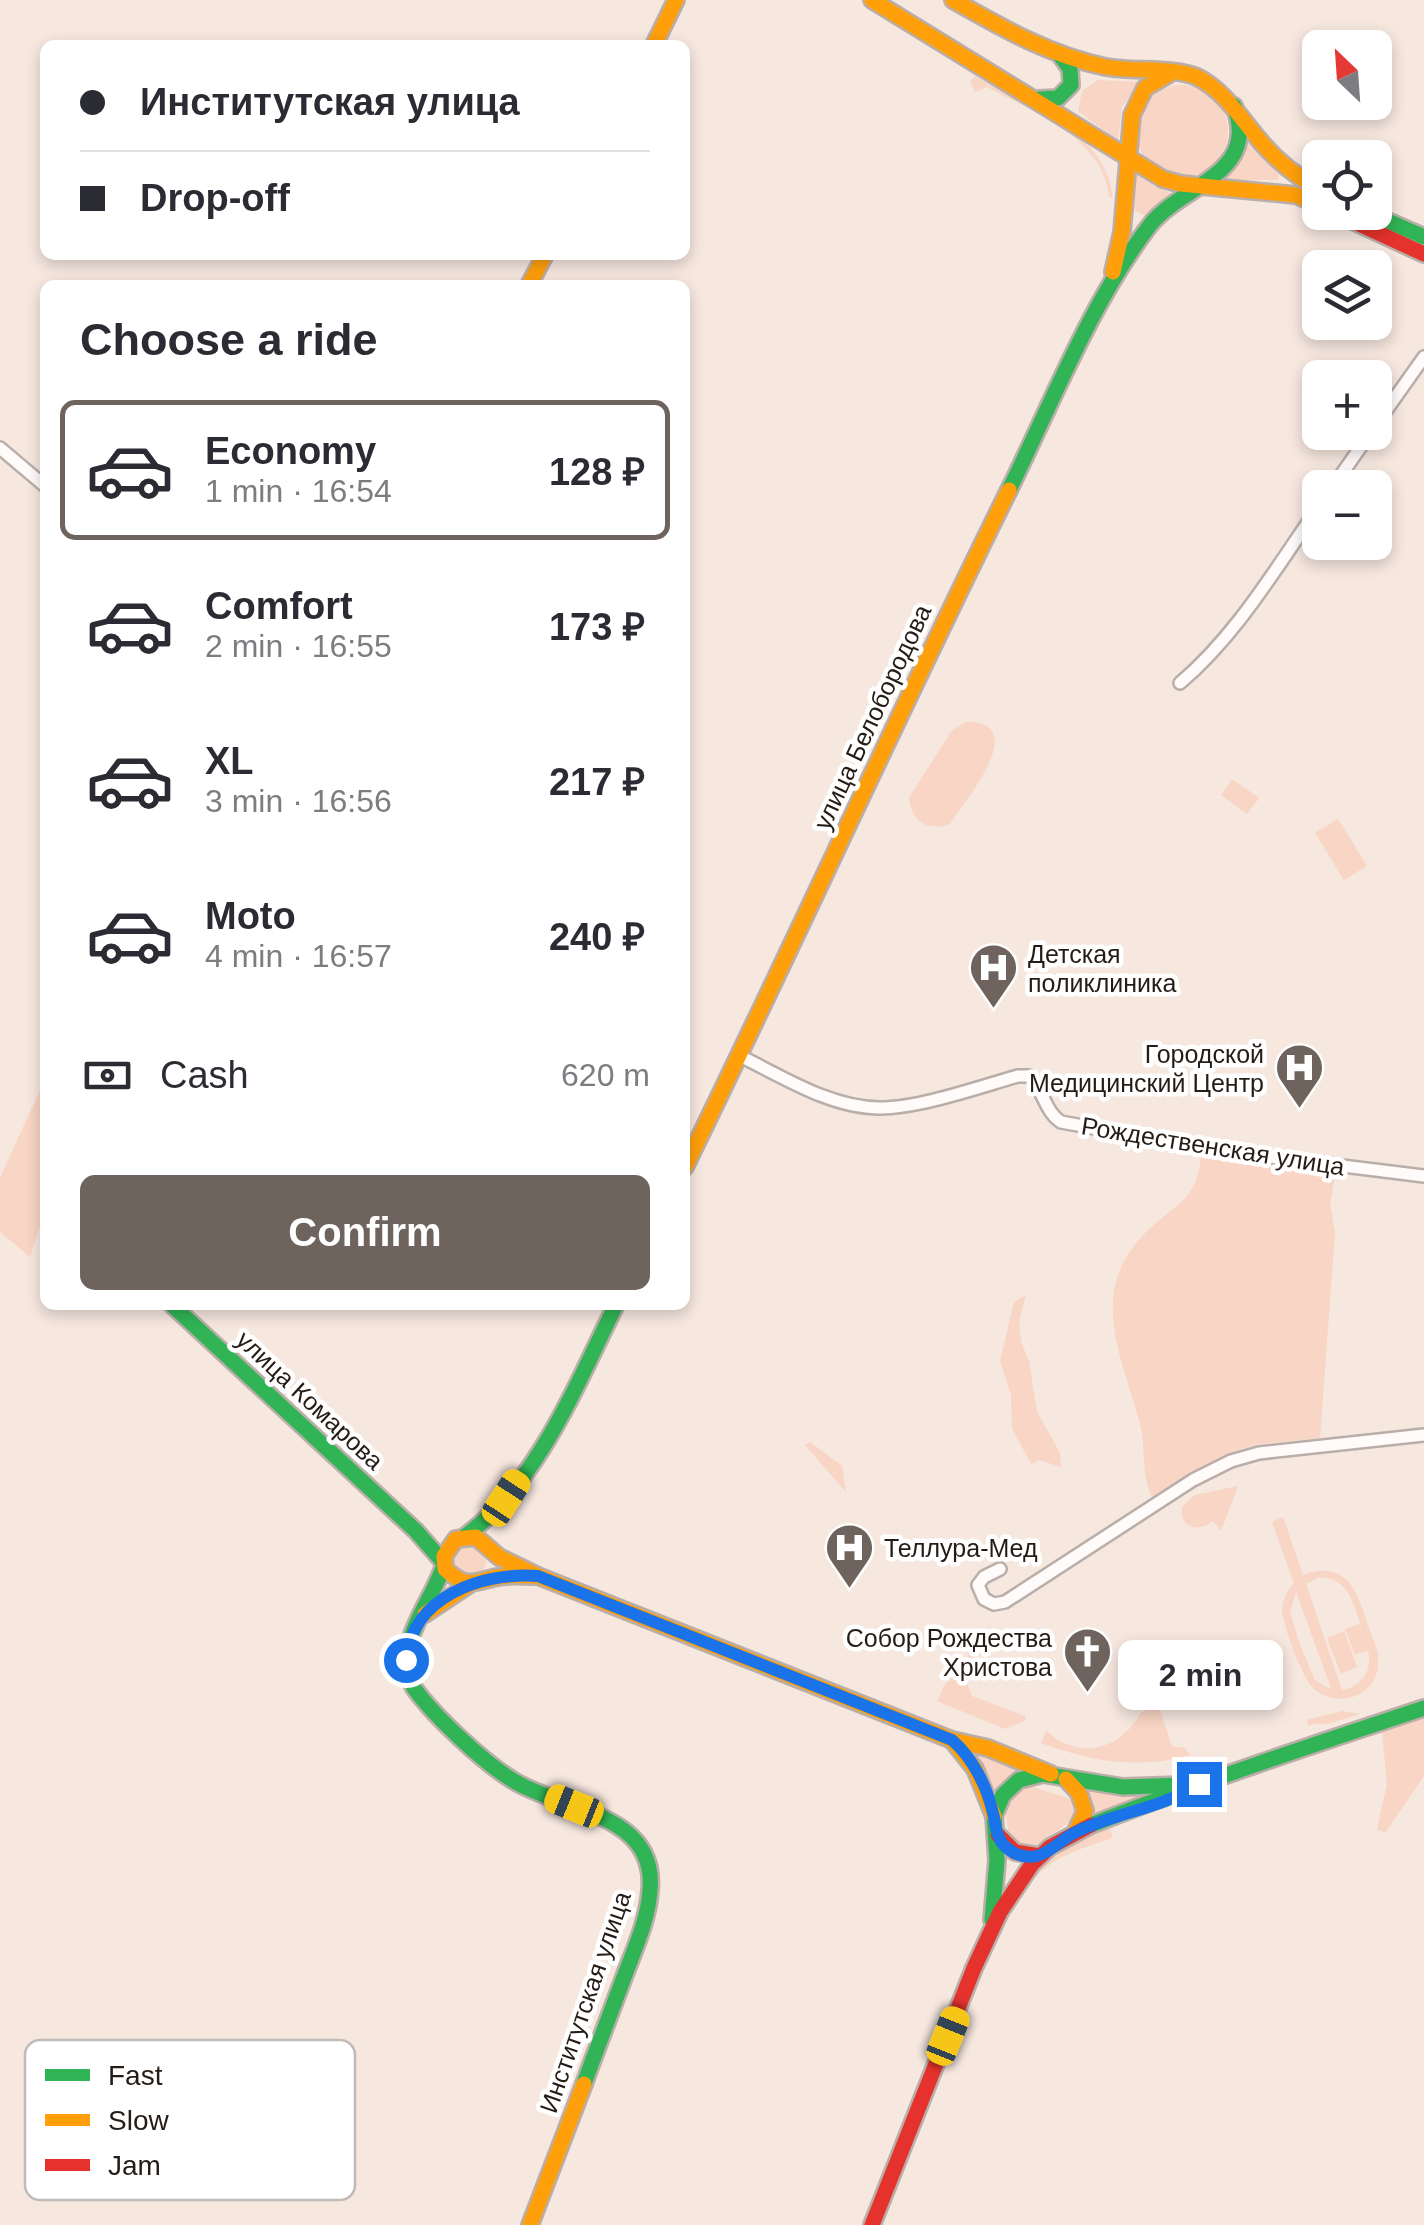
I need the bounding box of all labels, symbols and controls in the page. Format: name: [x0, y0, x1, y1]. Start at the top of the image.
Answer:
north arrow: [1302, 30, 1392, 120]
map controls: [1302, 30, 1392, 560]
text: Институтская улица: [140, 81, 520, 123]
button: locate: [1302, 140, 1392, 230]
text: Drop-off: [140, 177, 290, 219]
button: layers: [1302, 250, 1392, 340]
text: Choose a ride: [80, 314, 378, 365]
button: +: [1302, 360, 1392, 450]
icon: car: [85, 425, 175, 515]
text: Economy: [205, 430, 376, 472]
text: 128 ₽: [549, 451, 645, 493]
button: −: [1302, 470, 1392, 560]
text: 1 min · 16:54: [205, 473, 392, 509]
icon: car: [85, 580, 175, 670]
text: Comfort: [205, 585, 353, 627]
street label: улица Белобородова: [808, 600, 936, 834]
text: 173 ₽: [549, 606, 645, 648]
text: 2 min · 16:55: [205, 628, 392, 664]
icon: car: [85, 735, 175, 825]
text: XL: [205, 740, 254, 782]
text: 217 ₽: [549, 761, 645, 803]
text: 3 min · 16:56: [205, 783, 392, 819]
icon: car: [85, 890, 175, 980]
text: Moto: [205, 895, 296, 937]
text: 240 ₽: [549, 916, 645, 958]
text: 4 min · 16:57: [205, 938, 392, 974]
place label: Детская поликлиника: [1028, 940, 1176, 997]
hospital icon: Детская поликлиника: [967, 942, 1019, 1010]
place label: Городской Медицинский Центр: [1029, 1040, 1264, 1097]
hospital icon: Городской Медицинский Центр: [1273, 1042, 1325, 1110]
icon: cash: [80, 1048, 135, 1103]
text: Cash: [160, 1054, 249, 1096]
text: 620 m: [561, 1057, 650, 1093]
street label: Рождественская улица: [1079, 1111, 1347, 1181]
button: Confirm: [80, 1175, 650, 1290]
street label: улица Комарова: [231, 1325, 389, 1475]
car: [477, 1465, 535, 1531]
hospital icon: Теллура-Мед: [823, 1522, 875, 1590]
place label: Теллура-Мед: [884, 1534, 1038, 1562]
place label: Собор Рождества Христова: [846, 1624, 1052, 1681]
church icon: Собор Рождества Христова: [1061, 1626, 1113, 1694]
route start: [384, 1638, 429, 1683]
callout: 2 min: [1116, 1639, 1282, 1709]
text: 2 min: [1159, 1657, 1242, 1693]
route end: [1177, 1762, 1222, 1807]
car: [541, 1781, 607, 1831]
street label: Институтская улица: [534, 1888, 636, 2116]
car: [923, 2003, 973, 2069]
legend: [25, 2040, 355, 2200]
text: Fast: [108, 2060, 163, 2091]
text: Slow: [108, 2105, 169, 2136]
text: Jam: [108, 2150, 161, 2181]

